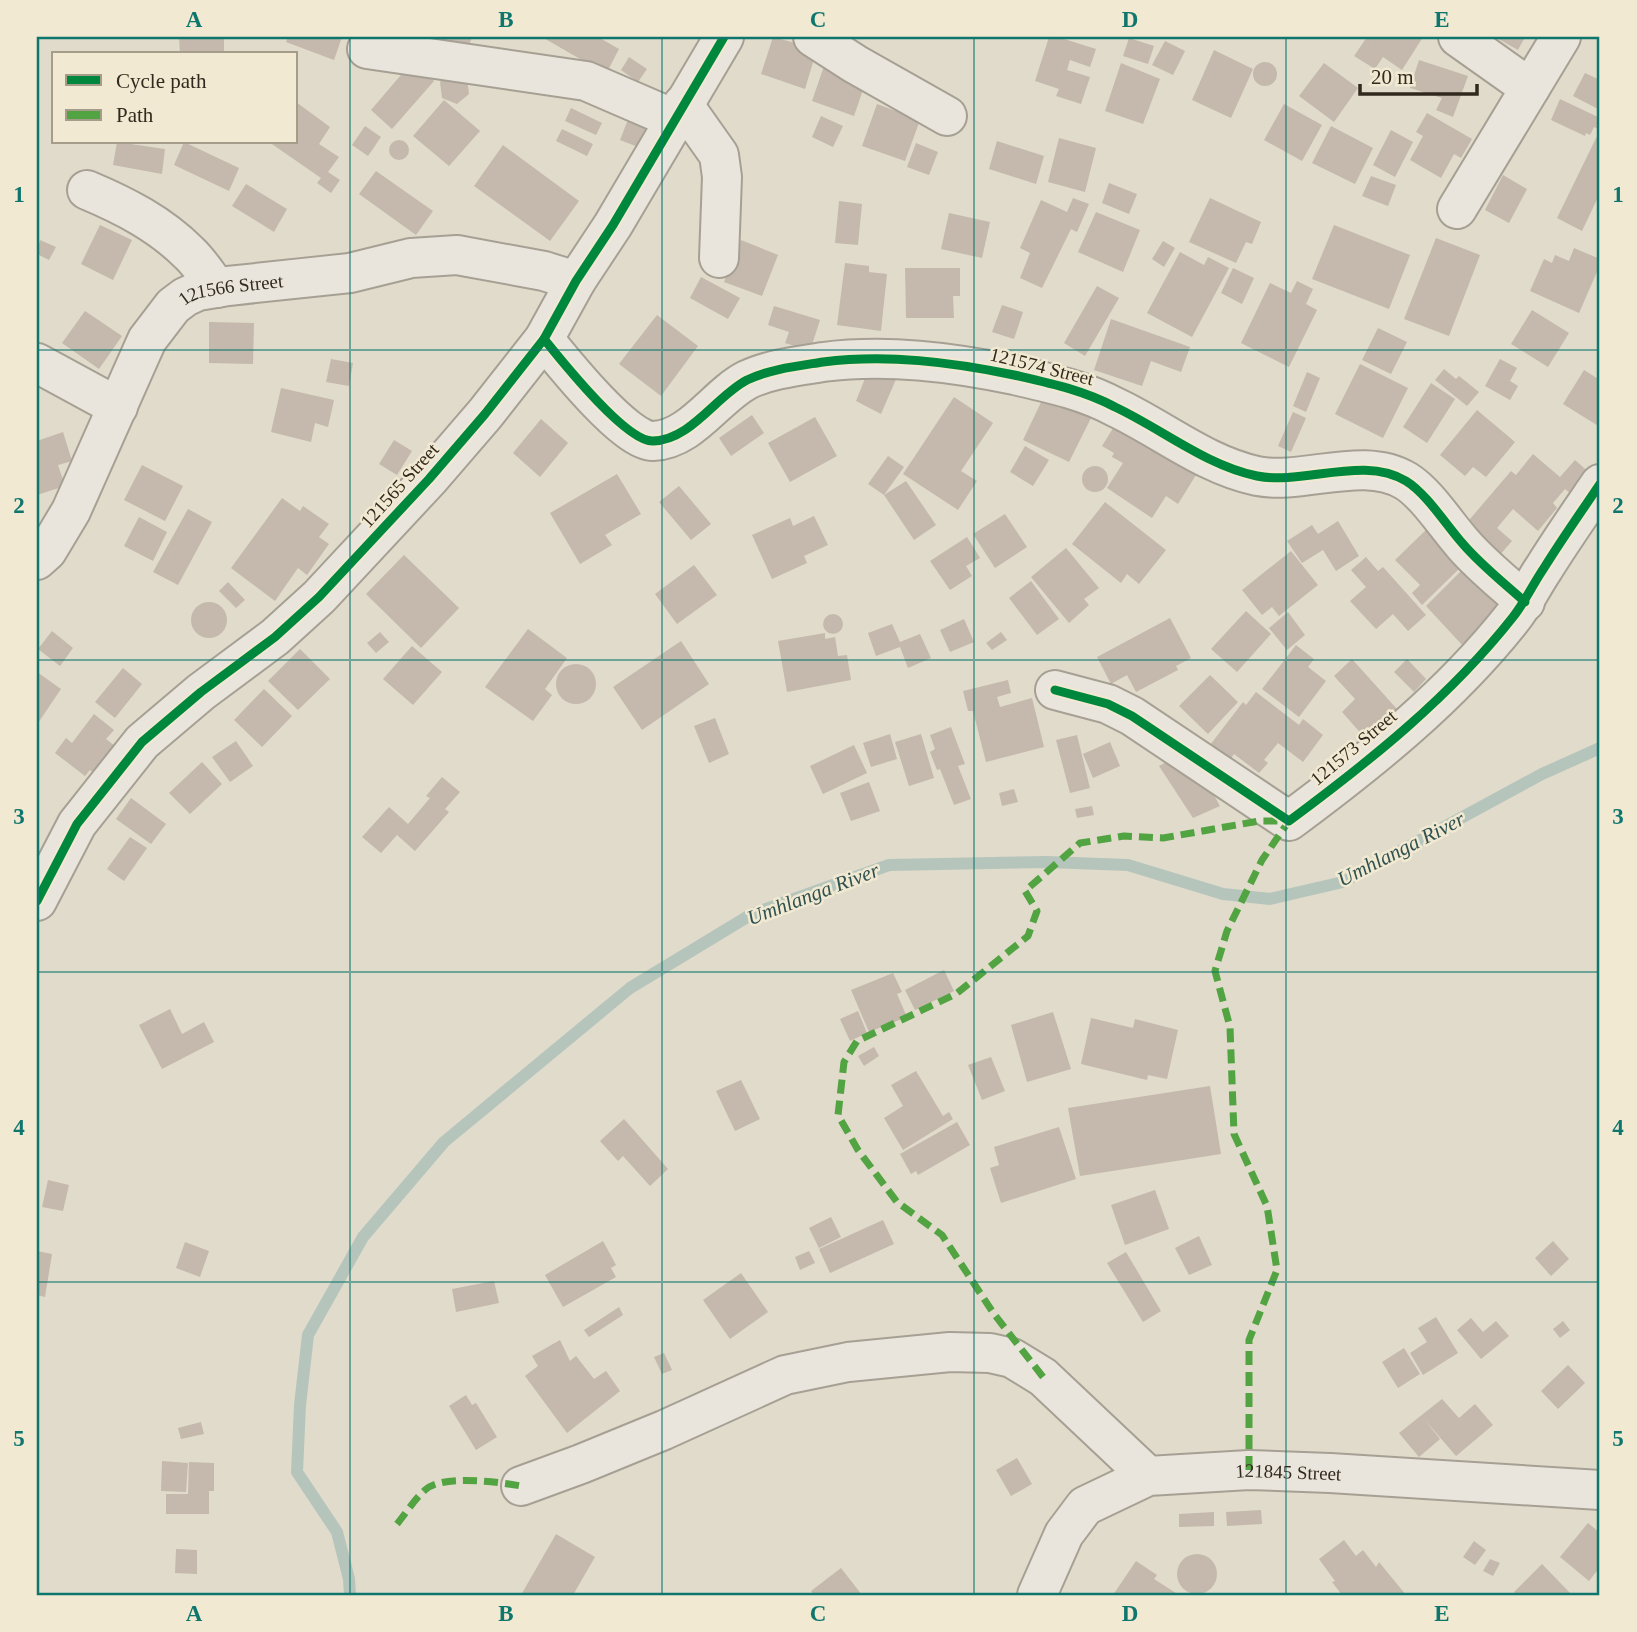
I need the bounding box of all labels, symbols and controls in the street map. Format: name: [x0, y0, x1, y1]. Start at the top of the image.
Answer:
text: A: [186, 7, 203, 32]
text: B: [498, 7, 514, 32]
text: C: [810, 7, 826, 32]
text: D: [1122, 7, 1138, 32]
text: E: [1434, 7, 1450, 32]
legend: [52, 52, 298, 144]
scale bar: [1360, 52, 1478, 96]
text: 20 m: [1371, 65, 1414, 89]
text: Cycle path: [116, 69, 207, 93]
text: Path: [116, 103, 154, 127]
text: 1: [13, 182, 25, 207]
text: 1: [1612, 182, 1624, 207]
street label: 121566 Street: [174, 270, 285, 309]
street label: 121574 Street: [988, 343, 1097, 390]
street label: 121565 Street: [356, 438, 443, 532]
text: 2: [13, 493, 25, 518]
text: 2: [1612, 493, 1624, 518]
street label: 121573 Street: [1306, 705, 1401, 790]
text: 3: [13, 804, 25, 829]
text: 3: [1612, 804, 1624, 829]
water label: Umhlanga River: [1333, 806, 1469, 891]
water label: Umhlanga River: [744, 858, 883, 930]
text: 4: [13, 1115, 25, 1140]
text: 4: [1612, 1115, 1624, 1140]
text: 5: [13, 1426, 25, 1451]
text: 5: [1612, 1426, 1624, 1451]
street label: 121845 Street: [1235, 1460, 1343, 1485]
text: A: [186, 1601, 203, 1626]
text: B: [498, 1601, 514, 1626]
text: C: [810, 1601, 826, 1626]
text: D: [1122, 1601, 1138, 1626]
text: E: [1434, 1601, 1450, 1626]

